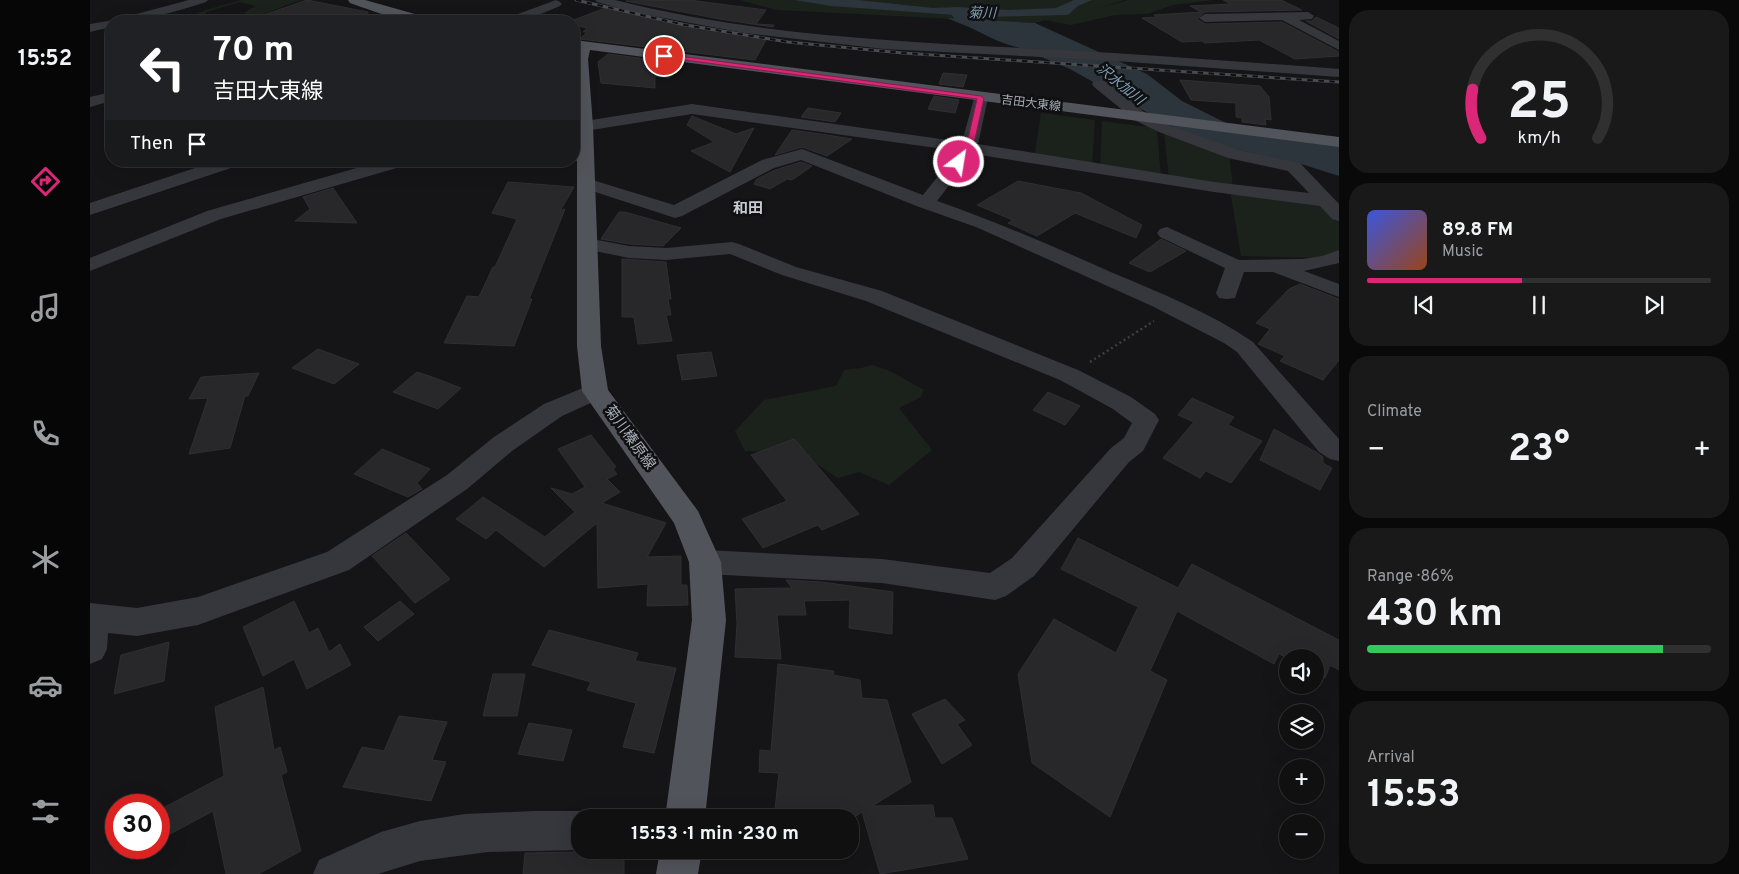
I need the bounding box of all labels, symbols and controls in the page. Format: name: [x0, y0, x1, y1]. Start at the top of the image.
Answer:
water label: 菊川: [968, 5, 998, 23]
text: 70 m: [213, 29, 294, 73]
icon: left: [130, 35, 195, 100]
pin: [643, 35, 685, 77]
icon: arrive: [650, 42, 678, 70]
text: 15:52: [18, 46, 72, 73]
water label: 沢水加川: [1093, 61, 1149, 110]
text: 25: [1507, 71, 1571, 137]
text: 吉田大東線: [213, 79, 323, 106]
street label: 吉田大東線: [1000, 92, 1062, 116]
text: km/h: [1517, 127, 1561, 150]
icon: arrive: [183, 130, 211, 158]
text: Then: [130, 132, 173, 156]
position arrow: [932, 135, 984, 187]
icon: directions: [28, 164, 63, 199]
district label: 和田: [733, 200, 763, 219]
text: 89.8 FM: [1442, 218, 1513, 242]
text: Music: [1442, 242, 1483, 262]
icon: music: [28, 290, 63, 325]
icon: previous: [1410, 291, 1438, 319]
icon: pause: [1525, 291, 1553, 319]
icon: next: [1640, 291, 1668, 319]
street label: 菊川榛原線: [599, 402, 659, 474]
text: Climate: [1367, 402, 1422, 422]
icon: phone: [28, 416, 63, 451]
text: 23°: [1508, 426, 1570, 475]
text: −: [1367, 433, 1385, 469]
text: +: [1693, 433, 1711, 469]
icon: climate: [28, 542, 63, 577]
text: Range · 86%: [1367, 567, 1454, 587]
text: 430 km: [1367, 591, 1503, 640]
map controls: [1279, 649, 1324, 859]
button: sound: [1279, 649, 1324, 694]
icon: car: [28, 668, 63, 703]
button: layers: [1279, 704, 1324, 749]
text: Arrival: [1367, 748, 1415, 768]
button: +: [1279, 759, 1324, 804]
text: 15:53: [1367, 772, 1461, 821]
icon: filters: [28, 794, 63, 829]
speed limit sign: 30: [105, 794, 170, 859]
button: −: [1279, 814, 1324, 859]
text: 15:53 · 1 min · 230 m: [631, 822, 799, 846]

